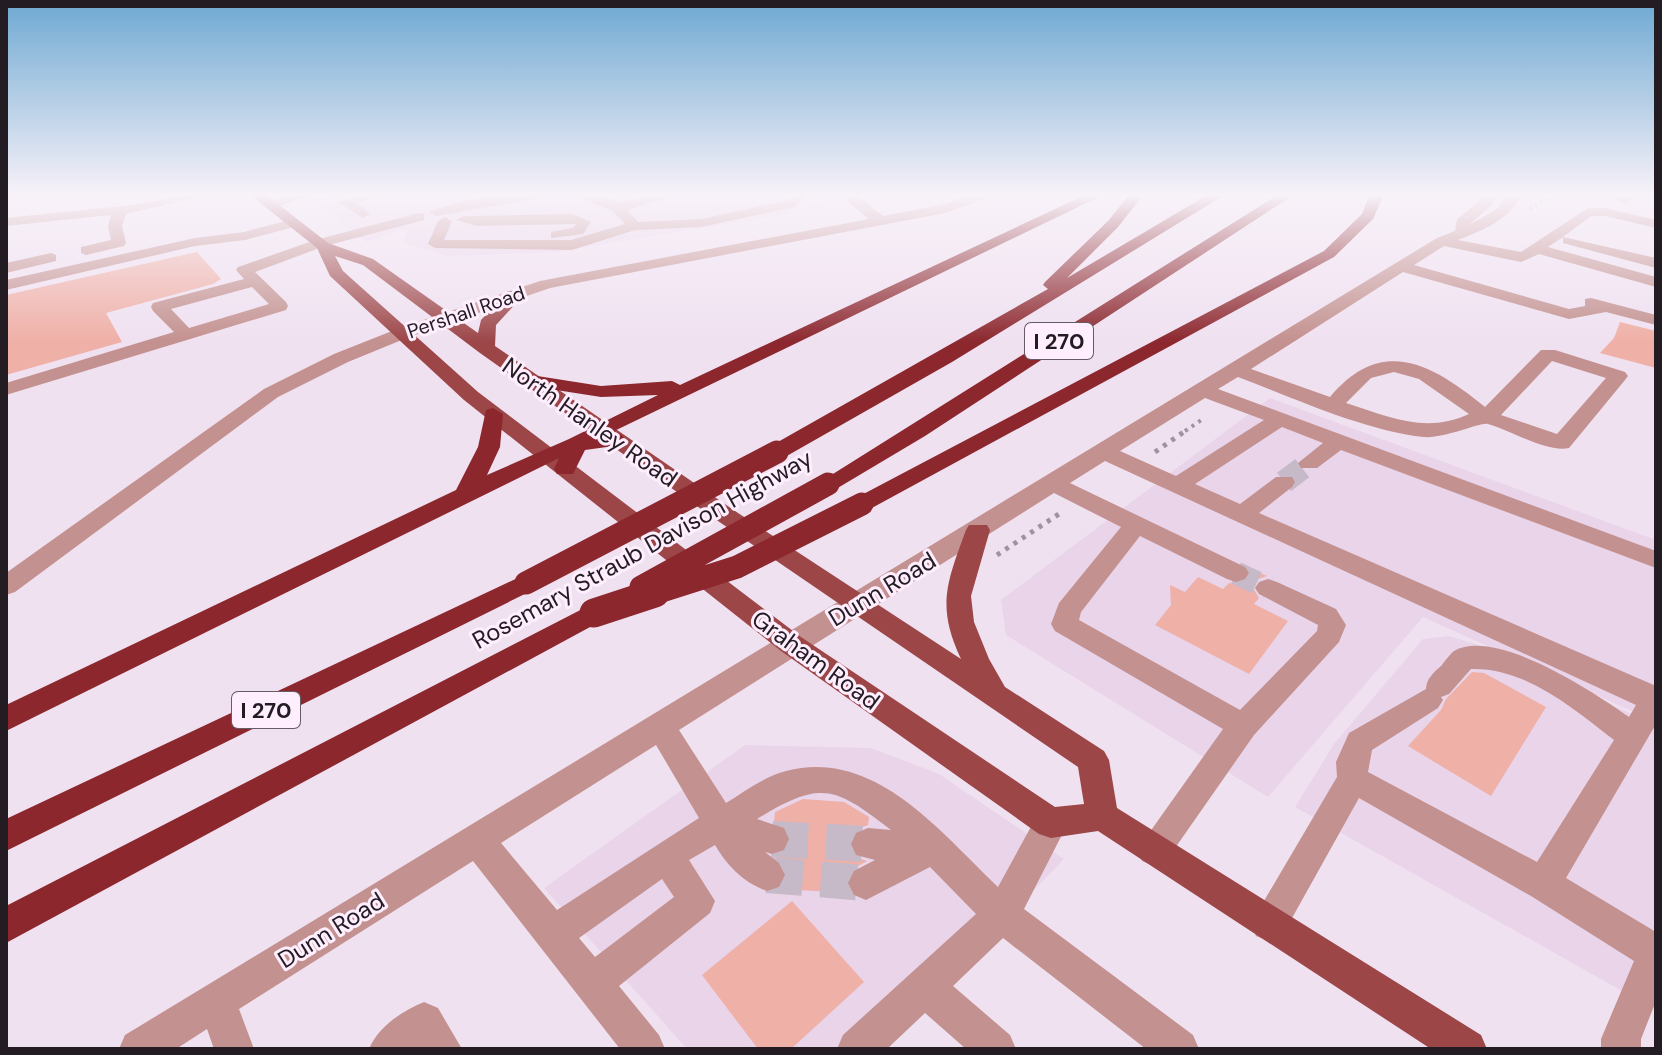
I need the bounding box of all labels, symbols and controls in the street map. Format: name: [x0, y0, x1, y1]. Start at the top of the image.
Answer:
street label: Pershall Road: [404, 280, 528, 344]
road number: I 270: [1025, 323, 1093, 359]
street label: North Hanley Road: [497, 350, 683, 494]
street label: Rosemary Straub Davison Highway: [467, 442, 817, 656]
street label: Dunn Road: [823, 545, 941, 633]
street label: Graham Road: [746, 603, 886, 717]
road number: I 270: [232, 692, 300, 728]
street label: Dunn Road: [272, 885, 390, 975]

